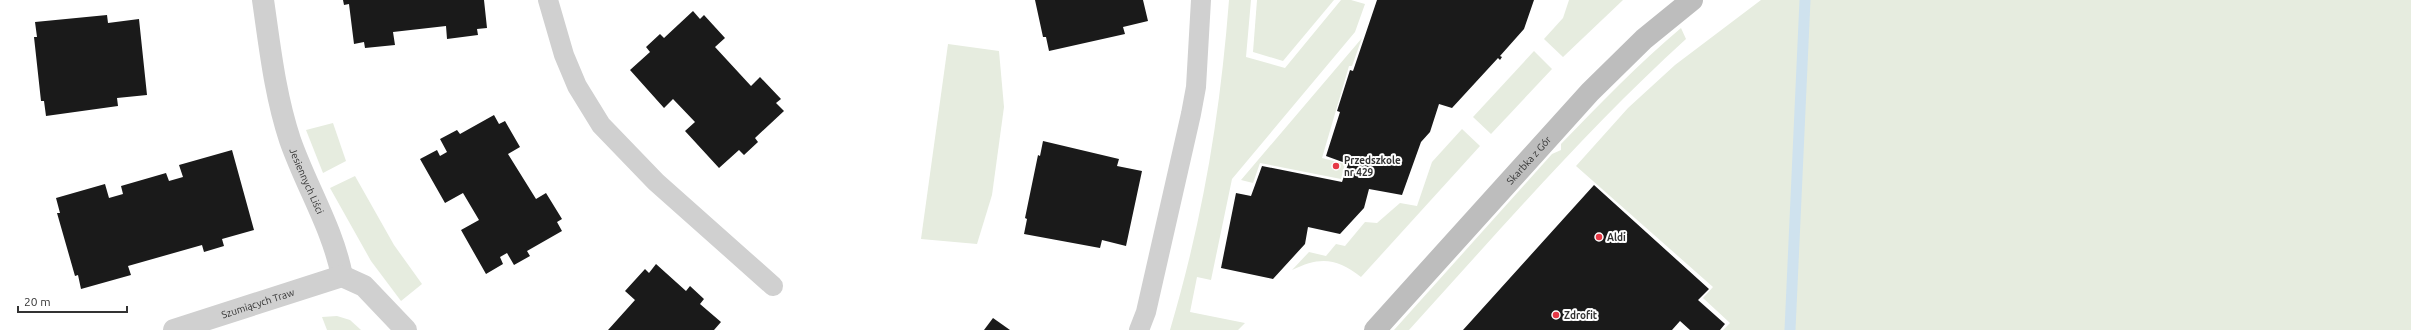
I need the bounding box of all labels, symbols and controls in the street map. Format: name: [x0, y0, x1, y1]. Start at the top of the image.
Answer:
street label: Skarbka z Gór: [1504, 134, 1553, 187]
street label: Jesiennych Liści: [287, 147, 326, 216]
place label: Przedszkole nr 429: [1344, 155, 1401, 178]
marker: Przedszkole nr 429: [1331, 161, 1341, 171]
marker: Aldi: [1594, 232, 1604, 242]
place label: Aldi: [1607, 232, 1626, 243]
street label: Szumiących Traw: [220, 287, 296, 320]
scale bar: [18, 288, 127, 314]
text: 20 m: [24, 295, 51, 308]
marker: Zdrofit: [1551, 310, 1561, 320]
place label: Zdrofit: [1564, 310, 1598, 321]

